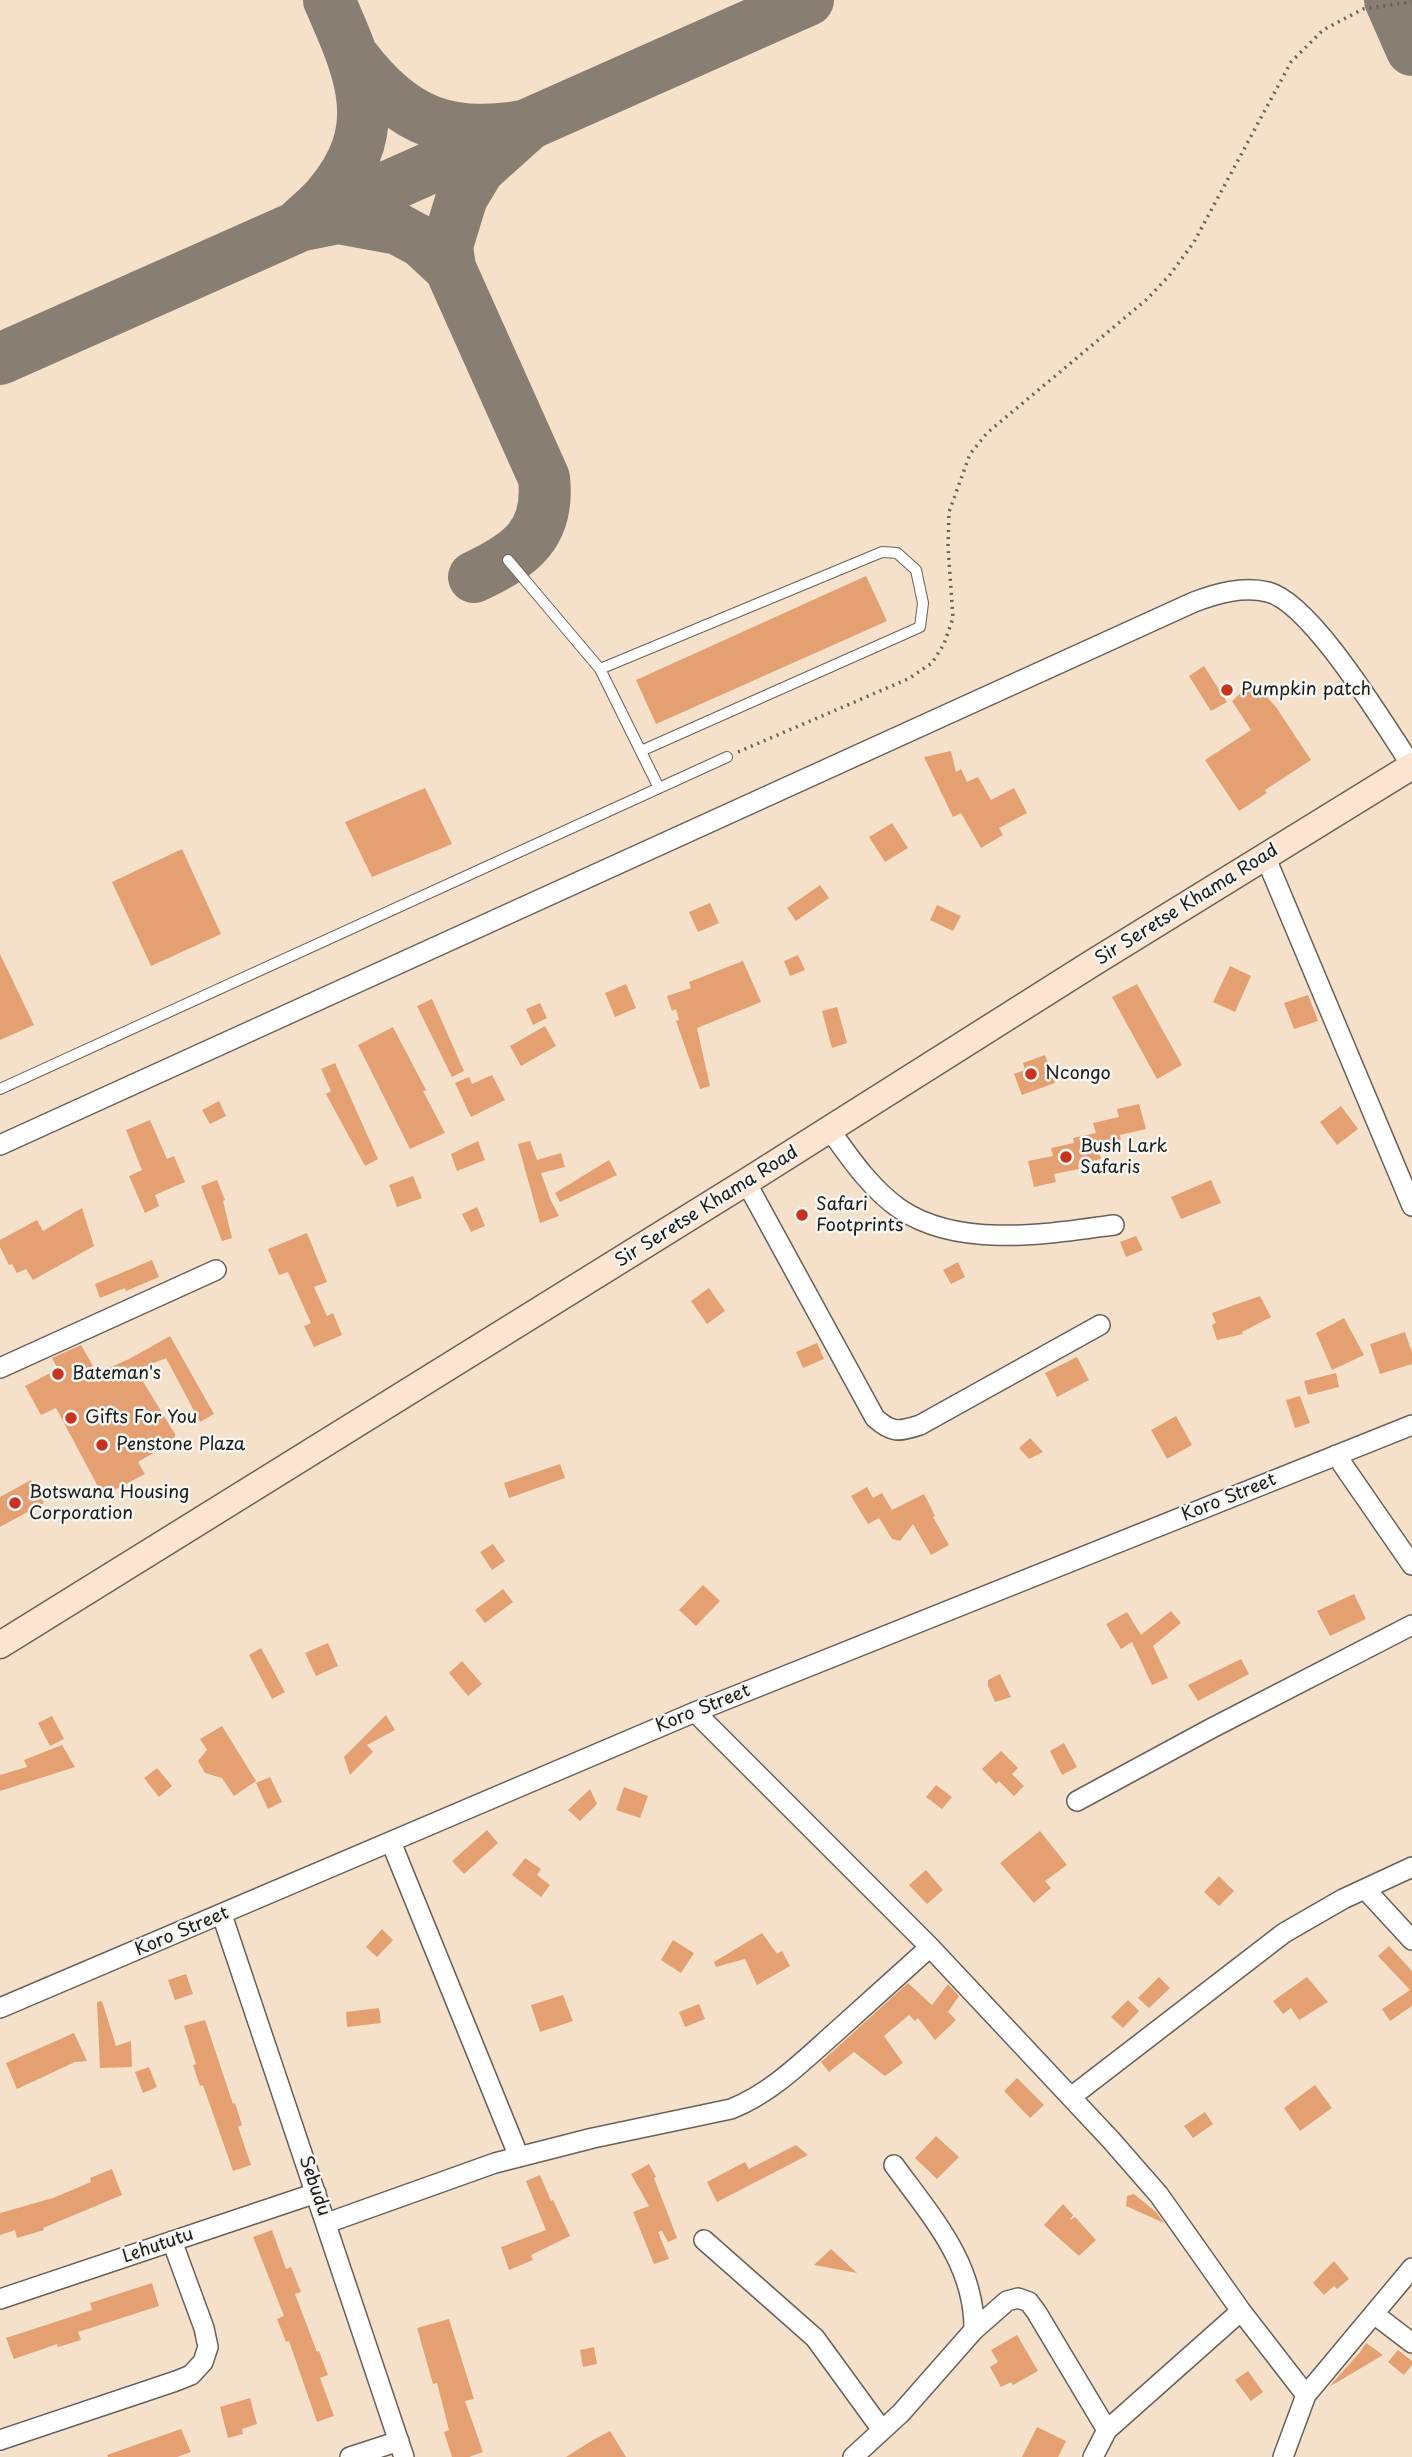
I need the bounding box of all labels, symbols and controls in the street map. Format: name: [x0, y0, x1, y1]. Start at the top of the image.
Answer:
place label: Pumpkin patch: [1241, 679, 1371, 701]
marker: Pumpkin patch: [1219, 682, 1235, 698]
street label: Sir Seretse Khama Road: [1092, 840, 1282, 970]
place label: Ncongo: [1045, 1063, 1111, 1085]
marker: Ncongo: [1023, 1066, 1039, 1082]
place label: Bush Lark Safaris: [1080, 1136, 1167, 1178]
street label: Sir Seretse Khama Road: [612, 1142, 802, 1272]
marker: Bush Lark Safaris: [1058, 1149, 1074, 1165]
place label: Safari Footprints: [816, 1194, 903, 1236]
marker: Safari Footprints: [794, 1207, 810, 1223]
place label: Bateman's: [72, 1363, 161, 1385]
marker: Bateman's: [50, 1366, 66, 1382]
place label: Gifts For You: [85, 1407, 197, 1429]
marker: Gifts For You: [63, 1410, 79, 1426]
place label: Penstone Plaza: [116, 1434, 245, 1456]
marker: Penstone Plaza: [94, 1437, 110, 1453]
street label: Koro Street: [1179, 1469, 1279, 1527]
place label: Botswana Housing Corporation: [29, 1482, 189, 1524]
marker: Botswana Housing Corporation: [7, 1495, 23, 1511]
street label: Koro Street: [653, 1680, 753, 1738]
street label: Koro Street: [132, 1903, 232, 1961]
street label: Sebudu: [294, 2153, 334, 2219]
street label: Lehututu: [120, 2224, 196, 2268]

